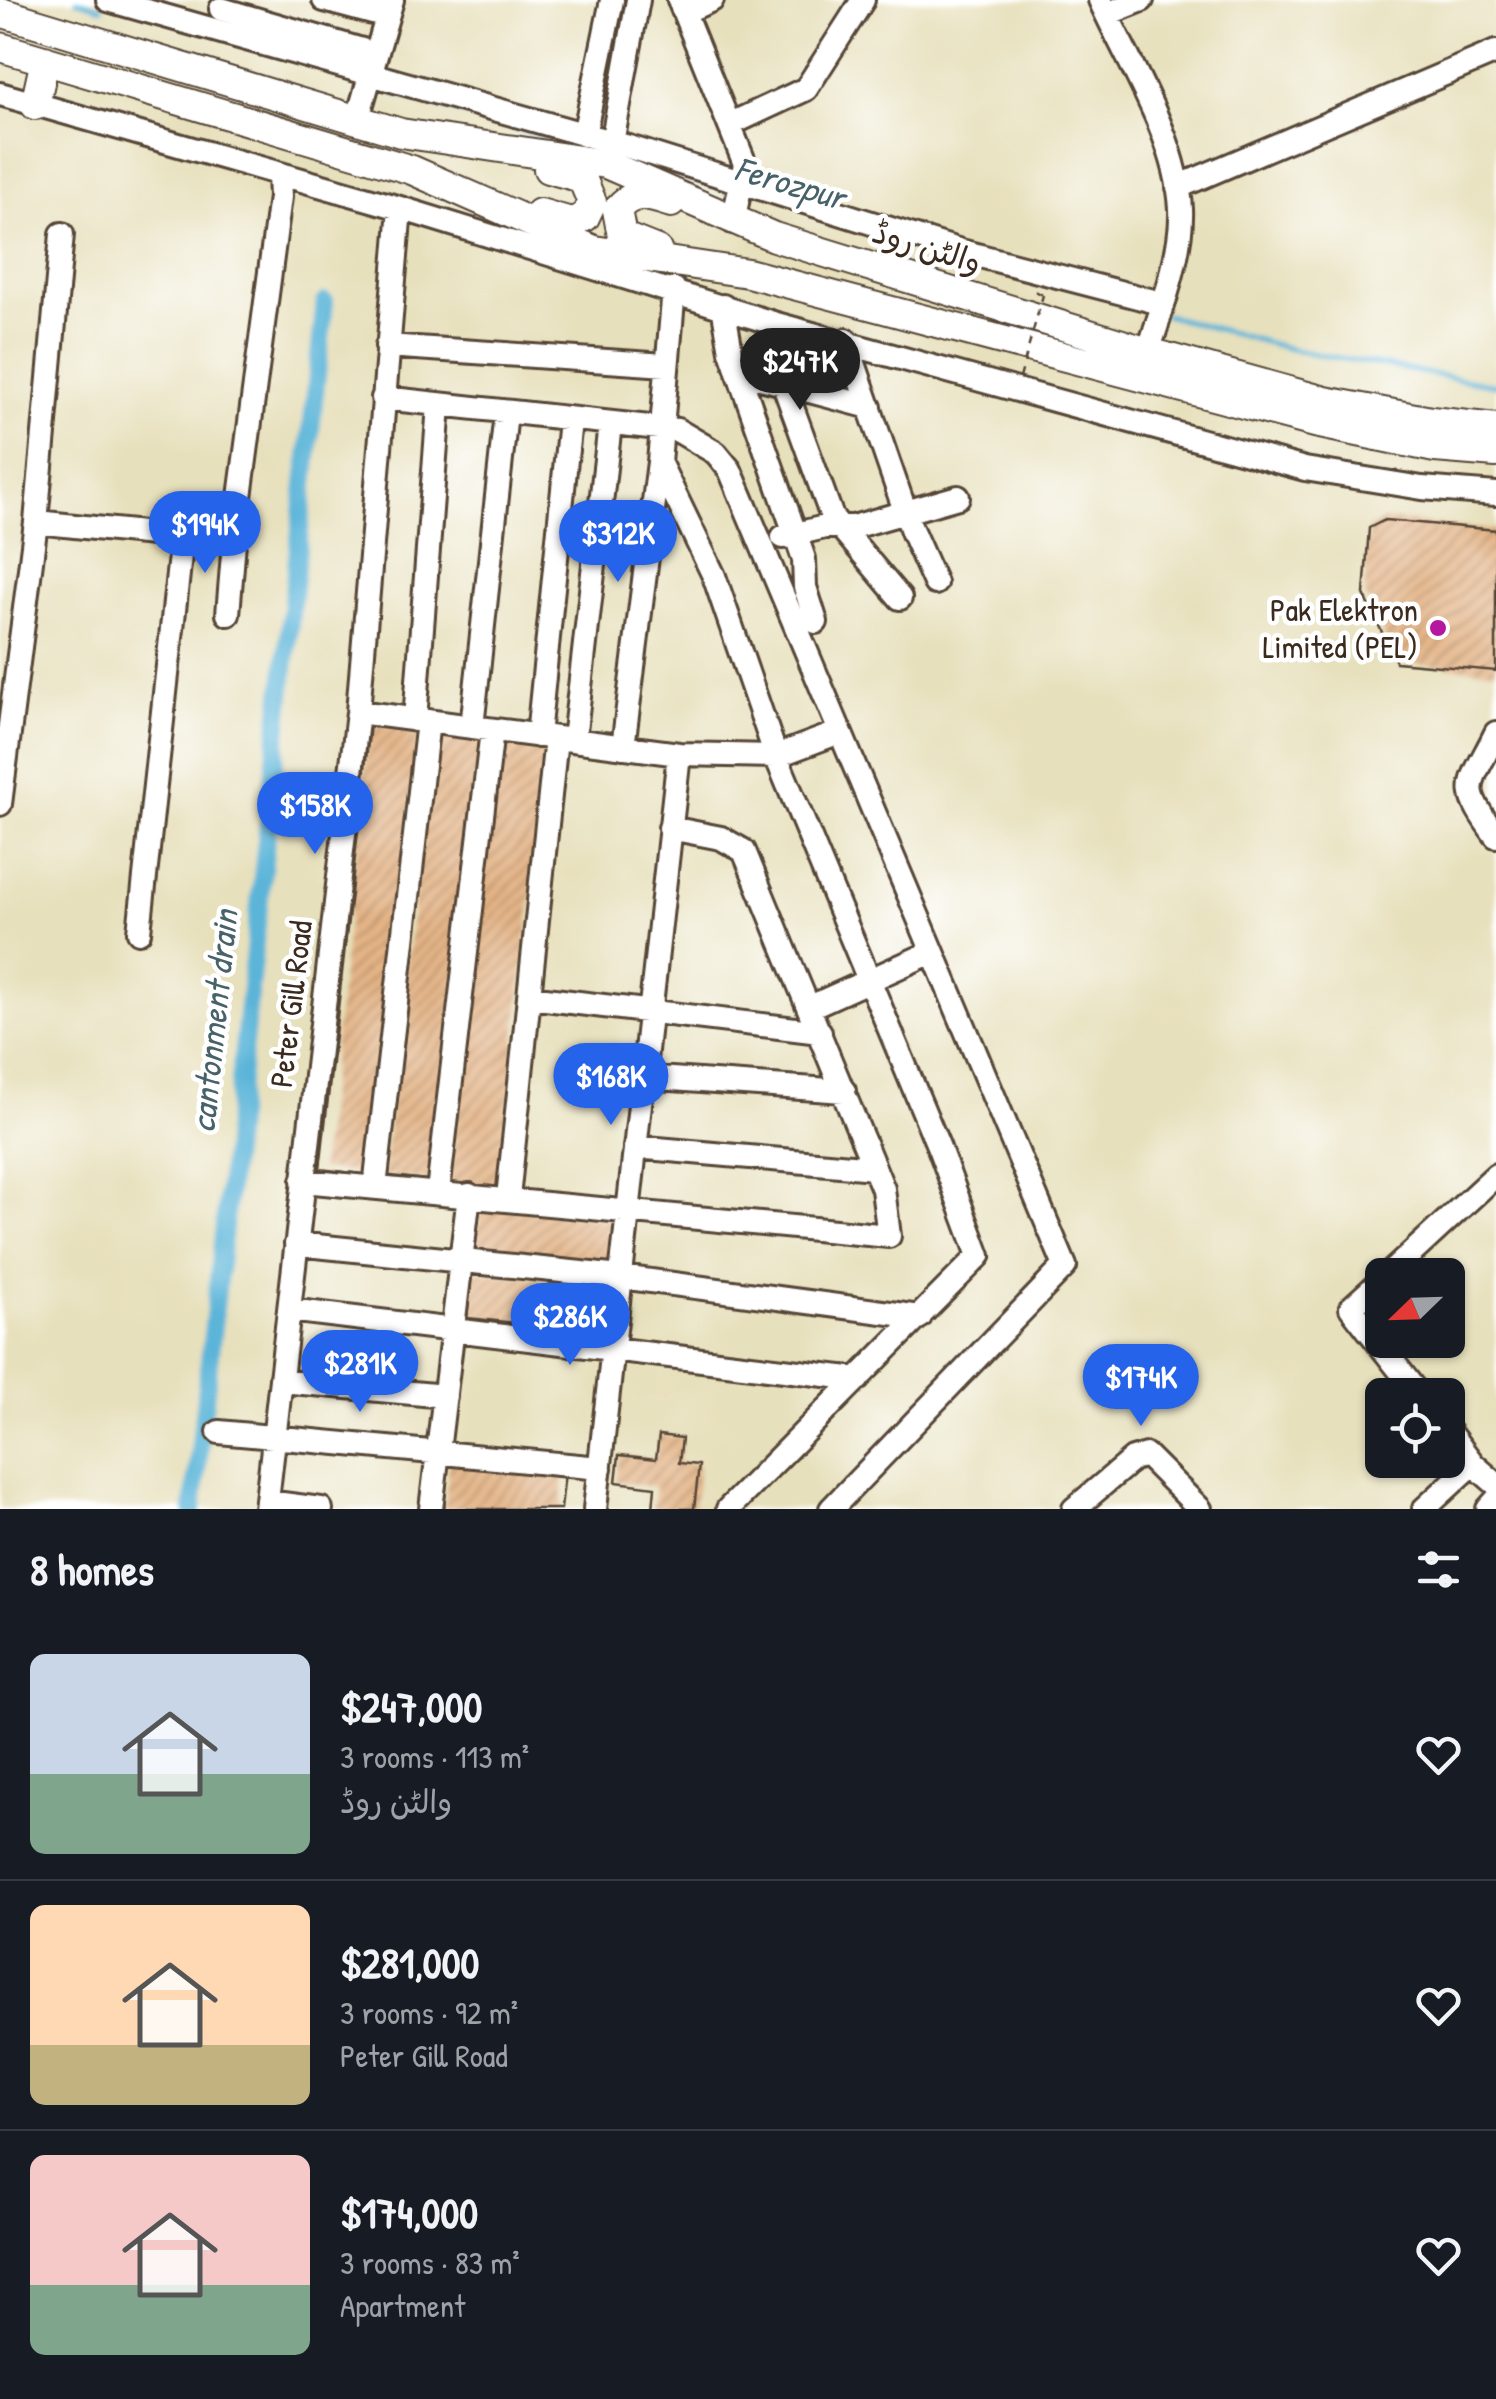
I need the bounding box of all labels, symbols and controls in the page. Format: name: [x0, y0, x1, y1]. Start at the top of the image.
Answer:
water label: Ferozpur: [730, 144, 855, 222]
street label: والٹن روڈ: [867, 210, 987, 283]
pin: $247K: [730, 328, 870, 413]
text: $247K: [762, 339, 838, 382]
pin: $194K: [135, 491, 275, 576]
pin: $312K: [548, 500, 688, 585]
text: $194K: [171, 502, 239, 545]
text: $312K: [581, 511, 655, 554]
place label: Pak Elektron Limited (PEL): [1263, 588, 1418, 668]
marker: Pak Elektron Limited (PEL): [1427, 617, 1449, 639]
pin: $158K: [245, 772, 385, 857]
text: $158K: [279, 783, 351, 826]
water label: cantonment drain: [178, 904, 249, 1134]
street label: Peter Gill Road: [259, 918, 322, 1090]
pin: $168K: [541, 1043, 681, 1128]
text: $168K: [575, 1054, 647, 1097]
north arrow: [1365, 1258, 1465, 1358]
map controls: [1365, 1258, 1465, 1478]
pin: $286K: [500, 1283, 640, 1368]
text: $286K: [533, 1294, 607, 1337]
pin: $281K: [290, 1330, 430, 1415]
text: $281K: [323, 1341, 397, 1384]
pin: $174K: [1071, 1344, 1211, 1429]
text: $174K: [1105, 1355, 1177, 1398]
button: locate: [1365, 1378, 1465, 1478]
text: 8 homes: [30, 1541, 154, 1598]
icon: filters: [1411, 1542, 1466, 1597]
text: $247,000: [340, 1678, 482, 1735]
icon: home: [110, 1694, 230, 1814]
icon: heart: [1411, 1727, 1466, 1782]
text: 3 rooms · 113 m²: [340, 1735, 529, 1778]
text: والٹن روڈ: [340, 1780, 452, 1823]
text: $281,000: [340, 1934, 479, 1991]
icon: home: [110, 1945, 230, 2065]
icon: heart: [1411, 1978, 1466, 2033]
text: 3 rooms · 92 m²: [340, 1991, 518, 2034]
text: Peter Gill Road: [340, 2034, 508, 2077]
text: $174,000: [340, 2184, 478, 2241]
icon: home: [110, 2195, 230, 2315]
icon: heart: [1411, 2228, 1466, 2283]
text: 3 rooms · 83 m²: [340, 2241, 520, 2284]
text: Apartment: [340, 2284, 465, 2327]

